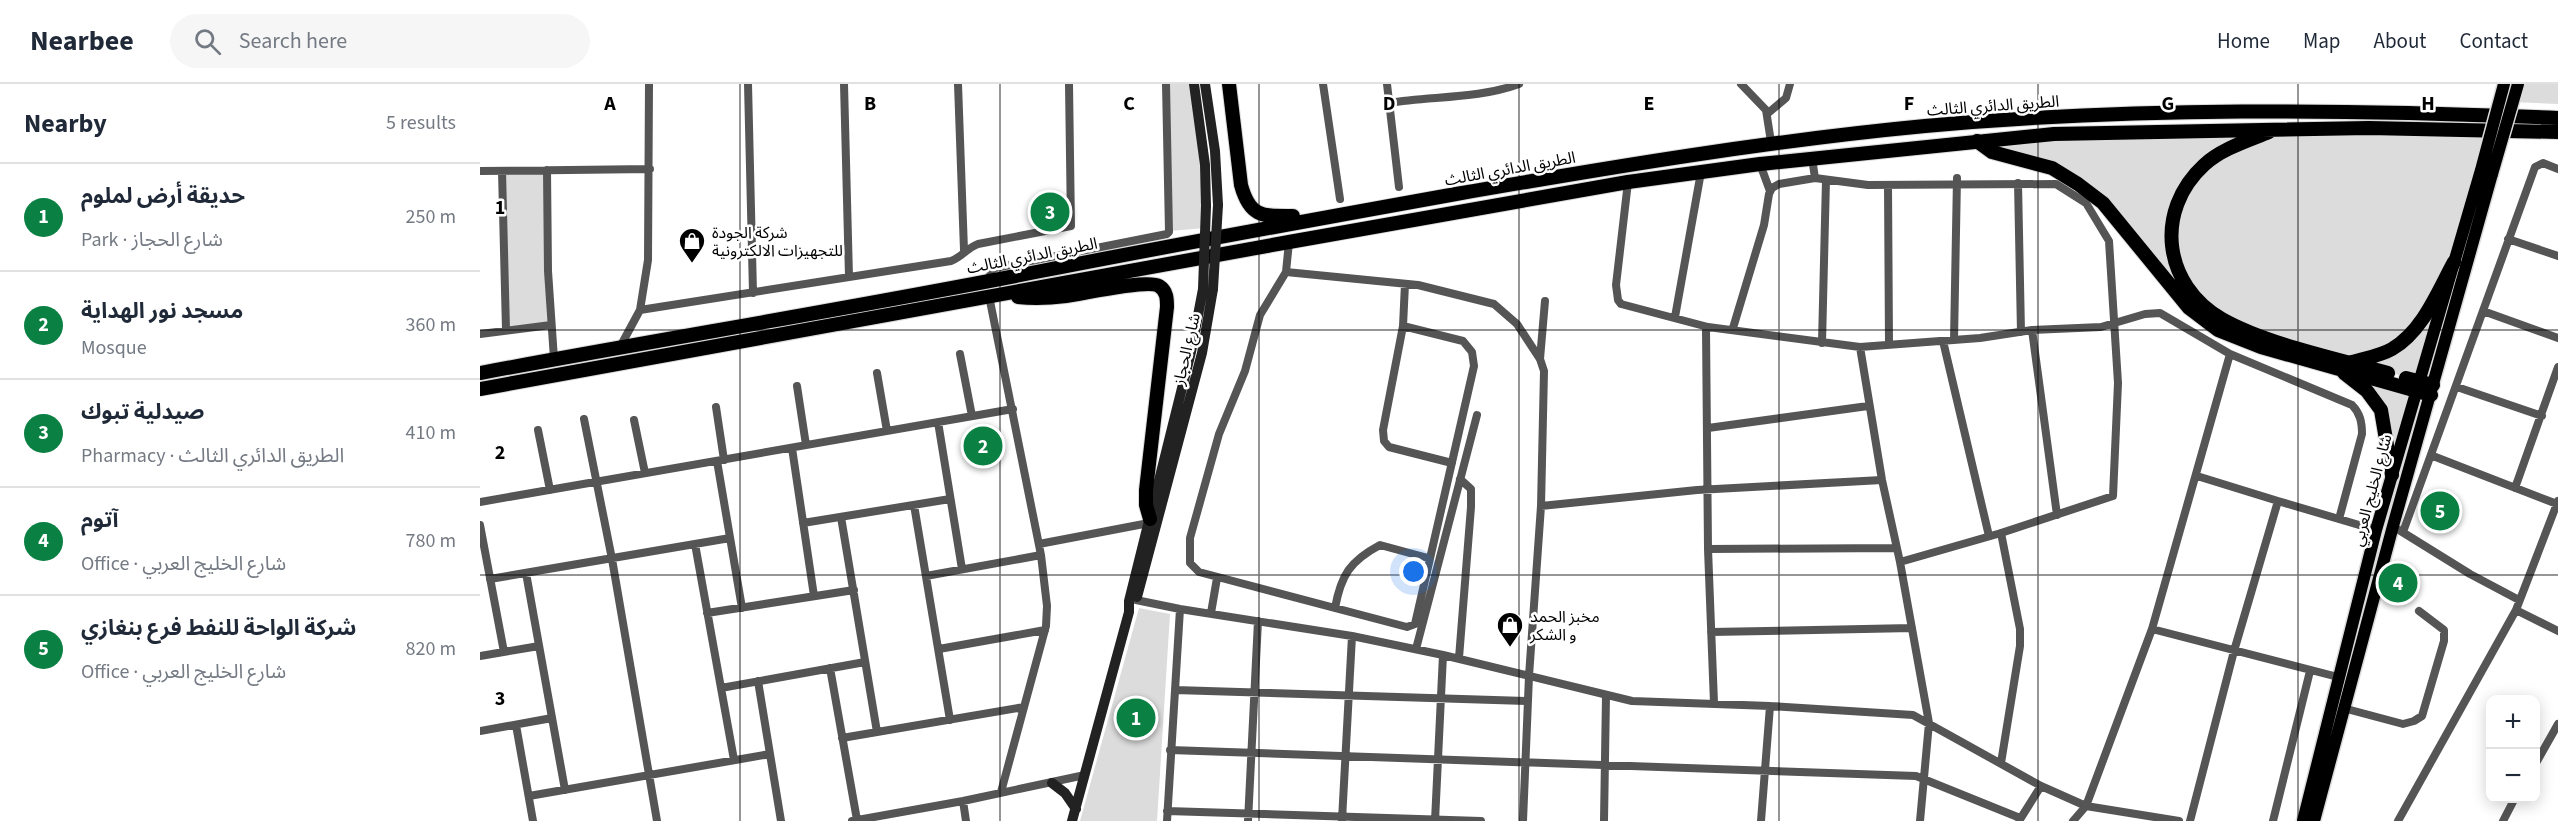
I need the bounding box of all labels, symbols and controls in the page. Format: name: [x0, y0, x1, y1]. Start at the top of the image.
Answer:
search box: [170, 14, 590, 68]
text: Nearbee: [30, 21, 134, 61]
icon: search: [191, 25, 224, 58]
text: Search here: [239, 25, 347, 57]
text: Home: [2217, 26, 2270, 56]
text: Map: [2303, 26, 2341, 56]
text: About: [2374, 26, 2426, 56]
text: Contact: [2459, 26, 2528, 56]
text: A: [603, 90, 616, 118]
text: B: [864, 90, 876, 118]
text: C: [1123, 90, 1135, 118]
text: D: [1383, 90, 1395, 118]
text: E: [1644, 90, 1654, 118]
text: F: [1904, 90, 1914, 118]
street label: الطريق الدائري الثالث: [1926, 90, 2060, 122]
text: G: [2162, 90, 2174, 118]
text: H: [2421, 90, 2435, 118]
text: Nearby: [24, 105, 107, 142]
text: 5 results: [386, 109, 456, 137]
street label: الطريق الدائري الثالث: [1443, 147, 1578, 192]
text: حديقة أرض لملوم: [81, 180, 245, 212]
pin: 3: [1030, 190, 1070, 234]
text: 1: [495, 194, 505, 222]
text: 1: [38, 203, 49, 231]
text: 250 m: [406, 203, 456, 231]
place label: شركة الجودة للتجهيزات الالكترونية: [712, 222, 843, 262]
text: Park · شارع الحجاز: [81, 226, 223, 254]
shop icon: شركة الجودة للتجهيزات الالكترونية: [677, 226, 707, 264]
street label: الطريق الدائري الثالث: [965, 233, 1100, 280]
text: مسجد نور الهداية: [81, 295, 243, 327]
text: 2: [38, 311, 49, 339]
text: 360 m: [406, 311, 456, 339]
street label: شارع الحجاز: [1168, 311, 1207, 389]
text: Mosque: [81, 334, 147, 362]
text: صيدلية تبوك: [81, 396, 205, 428]
text: 3: [38, 419, 49, 447]
text: 410 m: [406, 419, 456, 447]
pin: 2: [964, 424, 1002, 469]
street label: شارع الخليج العربي: [2346, 432, 2398, 549]
text: 2: [495, 439, 505, 467]
text: Pharmacy · الطريق الدائري الثالث: [81, 442, 344, 470]
pin: 5: [2420, 488, 2460, 534]
text: آتوم: [81, 504, 118, 536]
text: 4: [38, 527, 49, 555]
text: 780 m: [406, 527, 456, 555]
text: Office · شارع الخليج العربي: [81, 550, 286, 578]
your location: [1399, 557, 1428, 586]
pin: 4: [2378, 560, 2418, 606]
place label: مخبز الحمد و الشكر: [1529, 606, 1600, 646]
shop icon: مخبز الحمد و الشكر: [1495, 610, 1525, 648]
text: شركة الواحة للنفط فرع بنغازي: [81, 612, 356, 644]
text: 5: [38, 635, 49, 663]
text: 820 m: [406, 635, 456, 663]
text: Office · شارع الخليج العربي: [81, 658, 286, 686]
text: 3: [495, 685, 505, 713]
map controls: [2486, 695, 2540, 803]
button: +: [2486, 695, 2540, 749]
pin: 1: [1116, 696, 1156, 740]
button: −: [2486, 749, 2540, 803]

